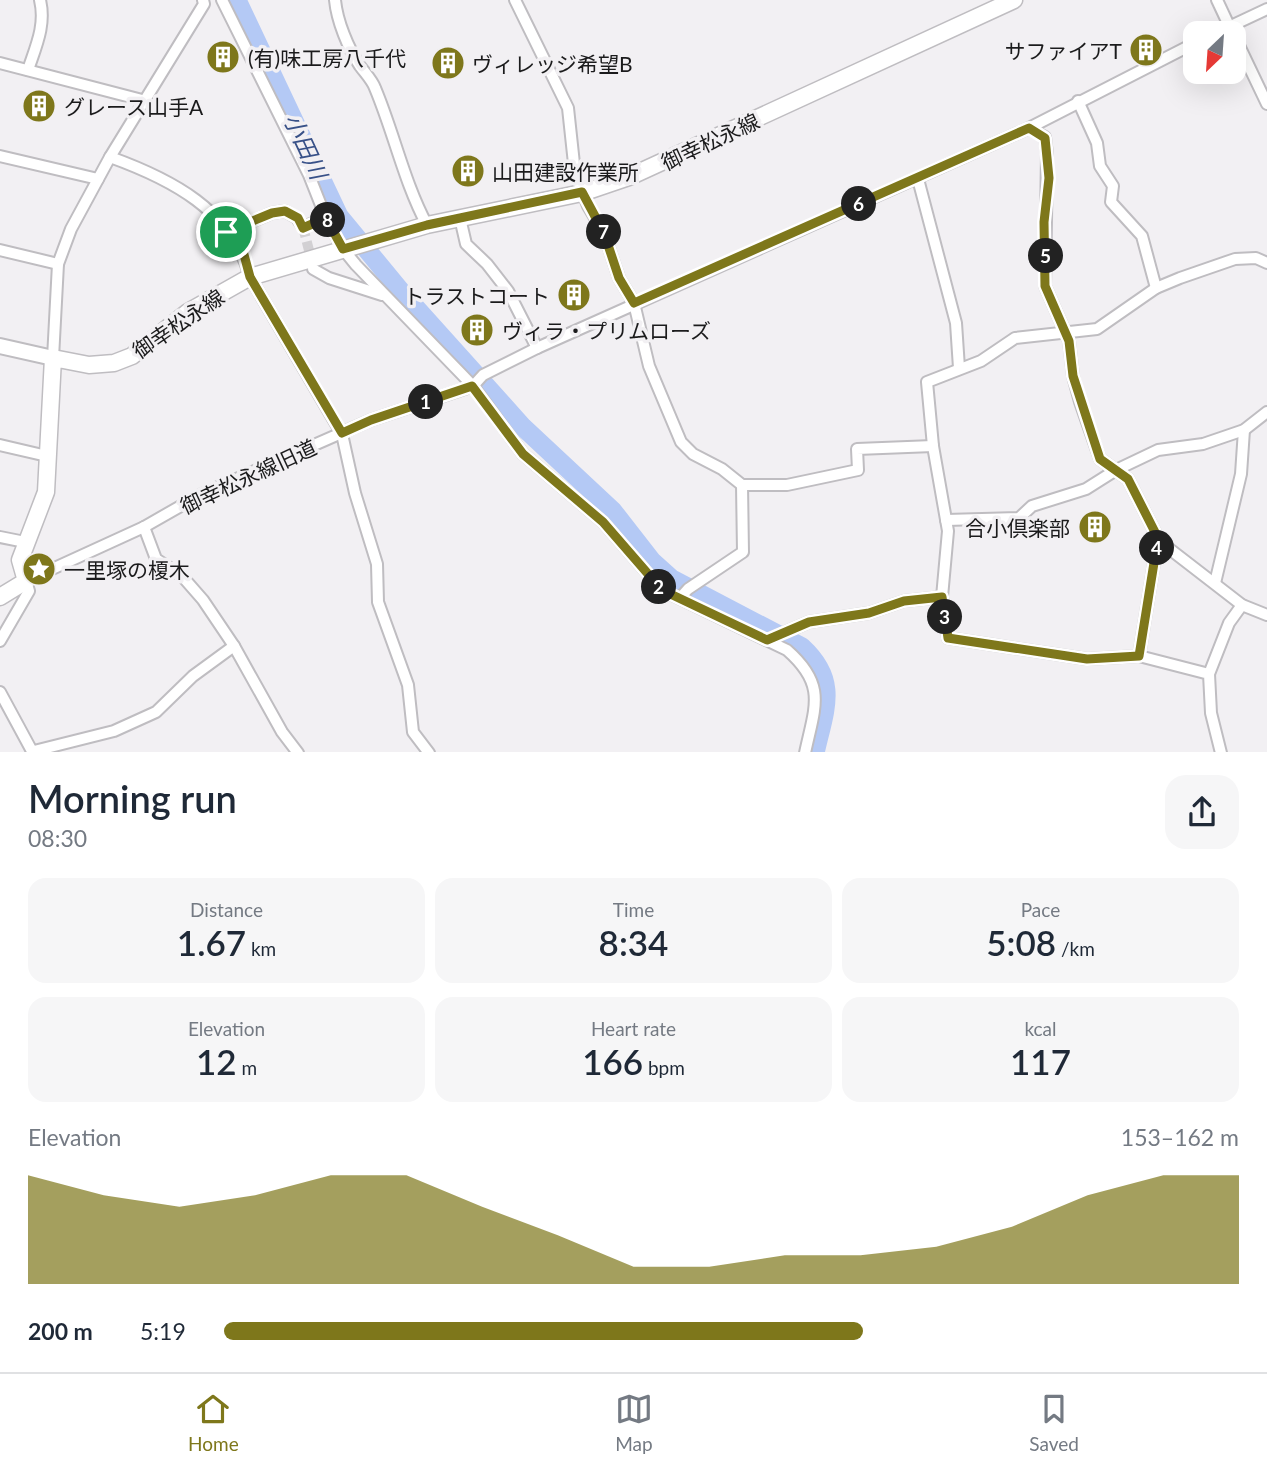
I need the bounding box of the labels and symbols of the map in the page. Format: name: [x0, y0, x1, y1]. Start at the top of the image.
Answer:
north arrow: [1183, 21, 1246, 84]
building icon: サファイアT: [1127, 31, 1165, 69]
building icon: (有)味工房八千代: [204, 38, 242, 76]
place label: サファイアT: [1005, 38, 1123, 63]
building icon: ヴィレッジ希望B: [429, 44, 467, 82]
place label: (有)味工房八千代: [248, 45, 406, 70]
place label: ヴィレッジ希望B: [472, 51, 633, 76]
building icon: グレース山手A: [20, 87, 58, 125]
place label: グレース山手A: [64, 94, 204, 119]
street label: 御幸松永線: [657, 107, 763, 175]
water label: 小田川: [279, 109, 335, 186]
building icon: 山田建設作業所: [449, 152, 487, 190]
place label: 山田建設作業所: [492, 159, 639, 184]
pin: 6: [842, 186, 876, 222]
pin: [196, 202, 256, 262]
pin: 8: [310, 202, 346, 238]
pin: 7: [586, 215, 622, 250]
pin: 5: [1028, 238, 1064, 274]
building icon: トラストコート: [555, 276, 593, 314]
street label: 御幸松永線: [127, 283, 229, 363]
place label: トラストコート: [403, 283, 550, 308]
building icon: ヴィラ・プリムローズ: [458, 311, 496, 349]
place label: ヴィラ・プリムローズ: [502, 318, 711, 343]
pin: 1: [408, 384, 444, 420]
street label: 御幸松永線旧道: [176, 434, 320, 518]
building icon: 合小倶楽部: [1076, 508, 1114, 546]
place label: 合小倶楽部: [965, 515, 1070, 540]
pin: 4: [1140, 530, 1174, 566]
place icon: 一里塚の榎木: [20, 550, 58, 588]
place label: 一里塚の榎木: [64, 557, 190, 582]
pin: 2: [642, 570, 676, 604]
pin: 3: [928, 600, 962, 634]

